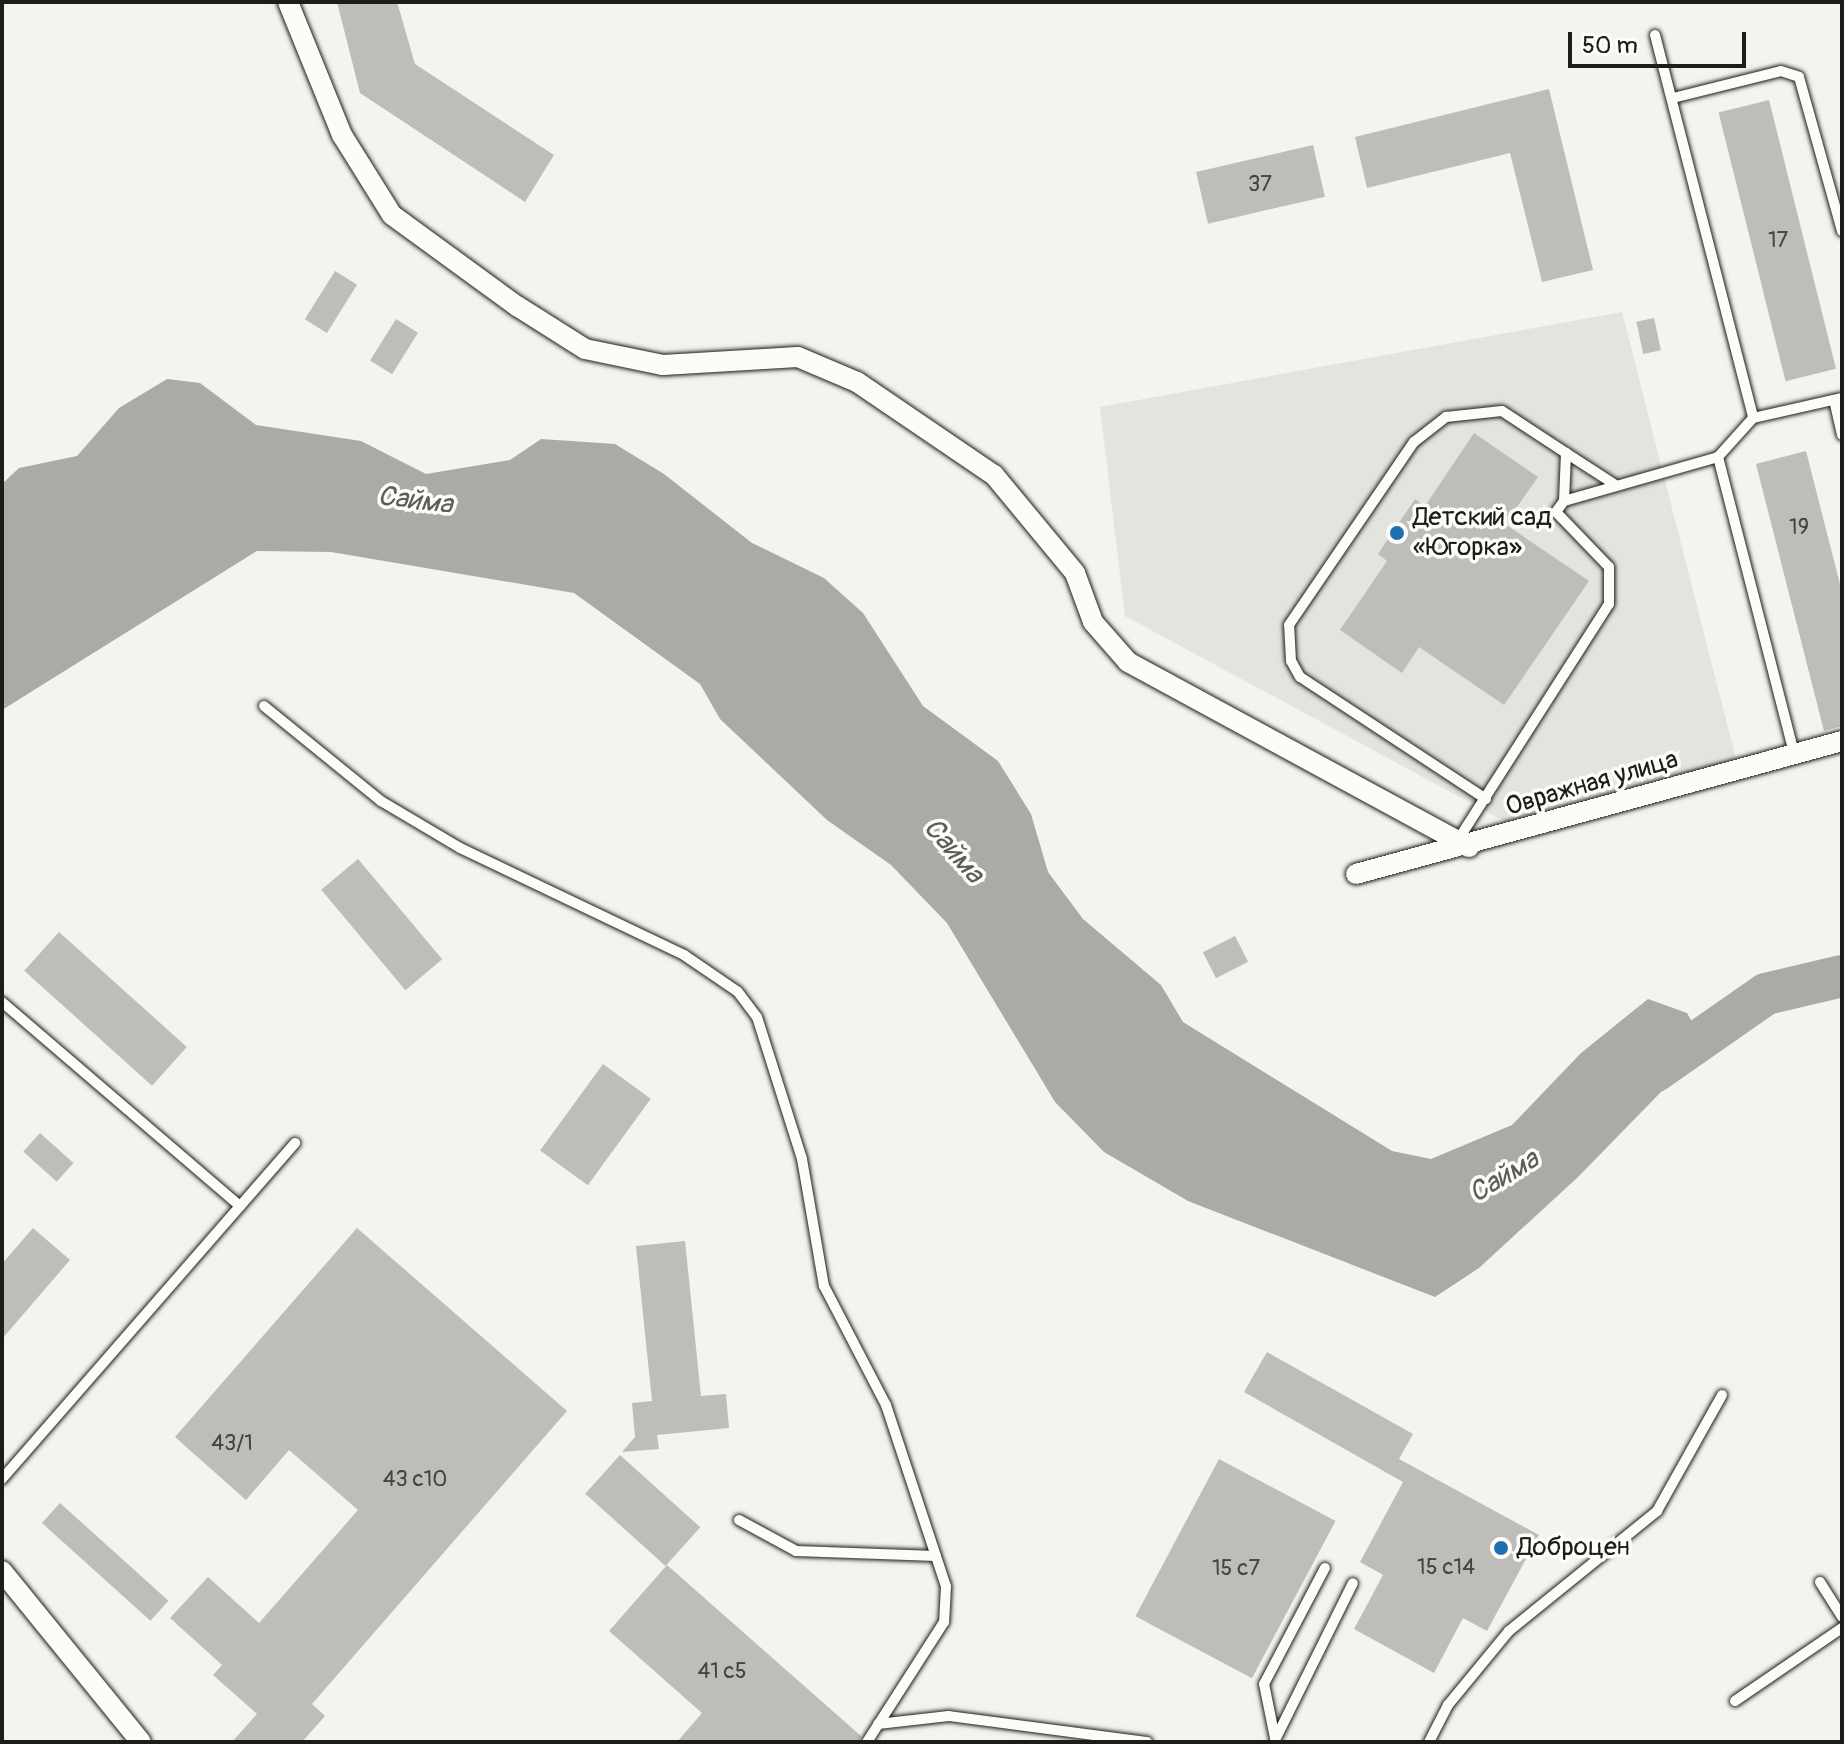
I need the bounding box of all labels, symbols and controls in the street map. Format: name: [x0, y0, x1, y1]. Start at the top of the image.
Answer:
scale bar: [1572, 16, 1750, 66]
text: 50 m: [1582, 31, 1638, 60]
house number: 37: [1248, 172, 1272, 198]
house number: 17: [1768, 228, 1788, 254]
water label: Сайма: [376, 480, 454, 522]
place label: Детский сад «Югорка»: [1413, 502, 1552, 564]
house number: 19: [1789, 515, 1809, 541]
marker: Детский сад «Югорка»: [1388, 524, 1406, 542]
street label: Овражная улица: [1502, 744, 1682, 824]
water label: Сайма: [916, 812, 990, 890]
water label: Сайма: [1463, 1143, 1545, 1211]
house number: 43/1: [211, 1431, 253, 1457]
house number: 43 с10: [383, 1467, 447, 1493]
place label: Доброцен: [1517, 1532, 1630, 1564]
marker: Доброцен: [1492, 1539, 1510, 1557]
house number: 15 с14: [1417, 1555, 1475, 1581]
house number: 15 с7: [1212, 1556, 1260, 1582]
house number: 41 с5: [697, 1659, 747, 1685]

